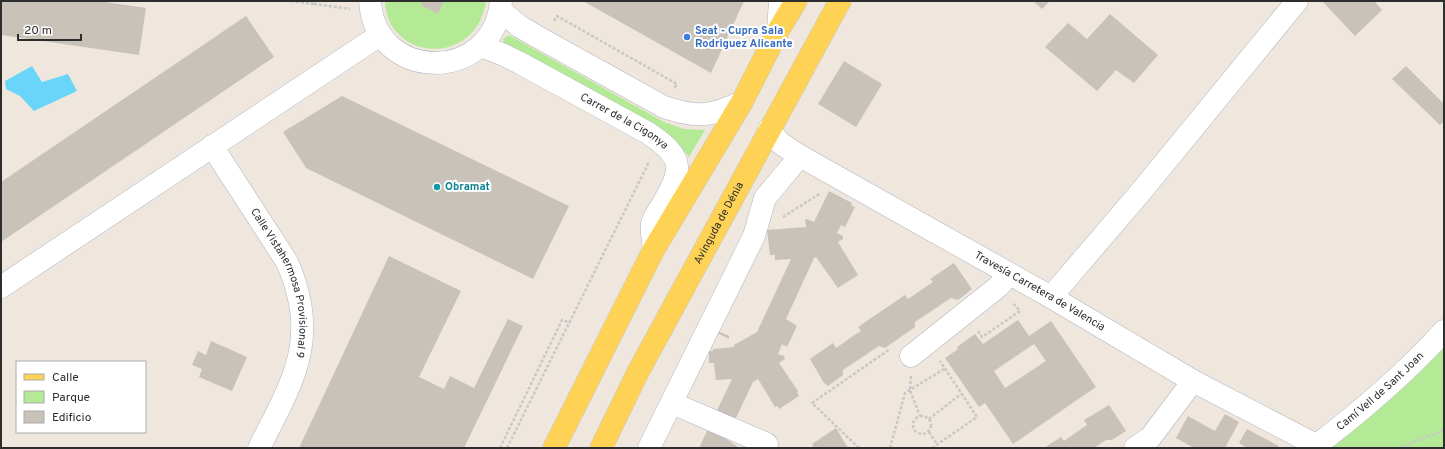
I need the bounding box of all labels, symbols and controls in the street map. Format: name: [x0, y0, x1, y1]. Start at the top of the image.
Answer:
scale bar: [18, 16, 81, 42]
text: 20 m: [24, 23, 52, 39]
place label: Seat - Cupra Sala Rodriguez Alicante: [695, 24, 793, 51]
marker: Seat - Cupra Sala Rodriguez Alicante: [682, 32, 692, 42]
street label: Carrer de la Cigonya: [578, 90, 671, 153]
street label: Avinguda de Dénia: [691, 179, 747, 267]
place label: Obramat: [445, 180, 490, 194]
marker: Obramat: [432, 182, 442, 192]
street label: Calle Vistahermosa Provisional 9: [247, 206, 309, 359]
street label: Travesía Carretera de Valencia: [972, 248, 1108, 335]
street label: Camí Vell de Sant Joan: [1334, 349, 1427, 434]
legend: [16, 361, 146, 433]
text: Calle: [52, 370, 79, 386]
text: Parque: [52, 390, 90, 406]
text: Edificio: [52, 410, 92, 426]

